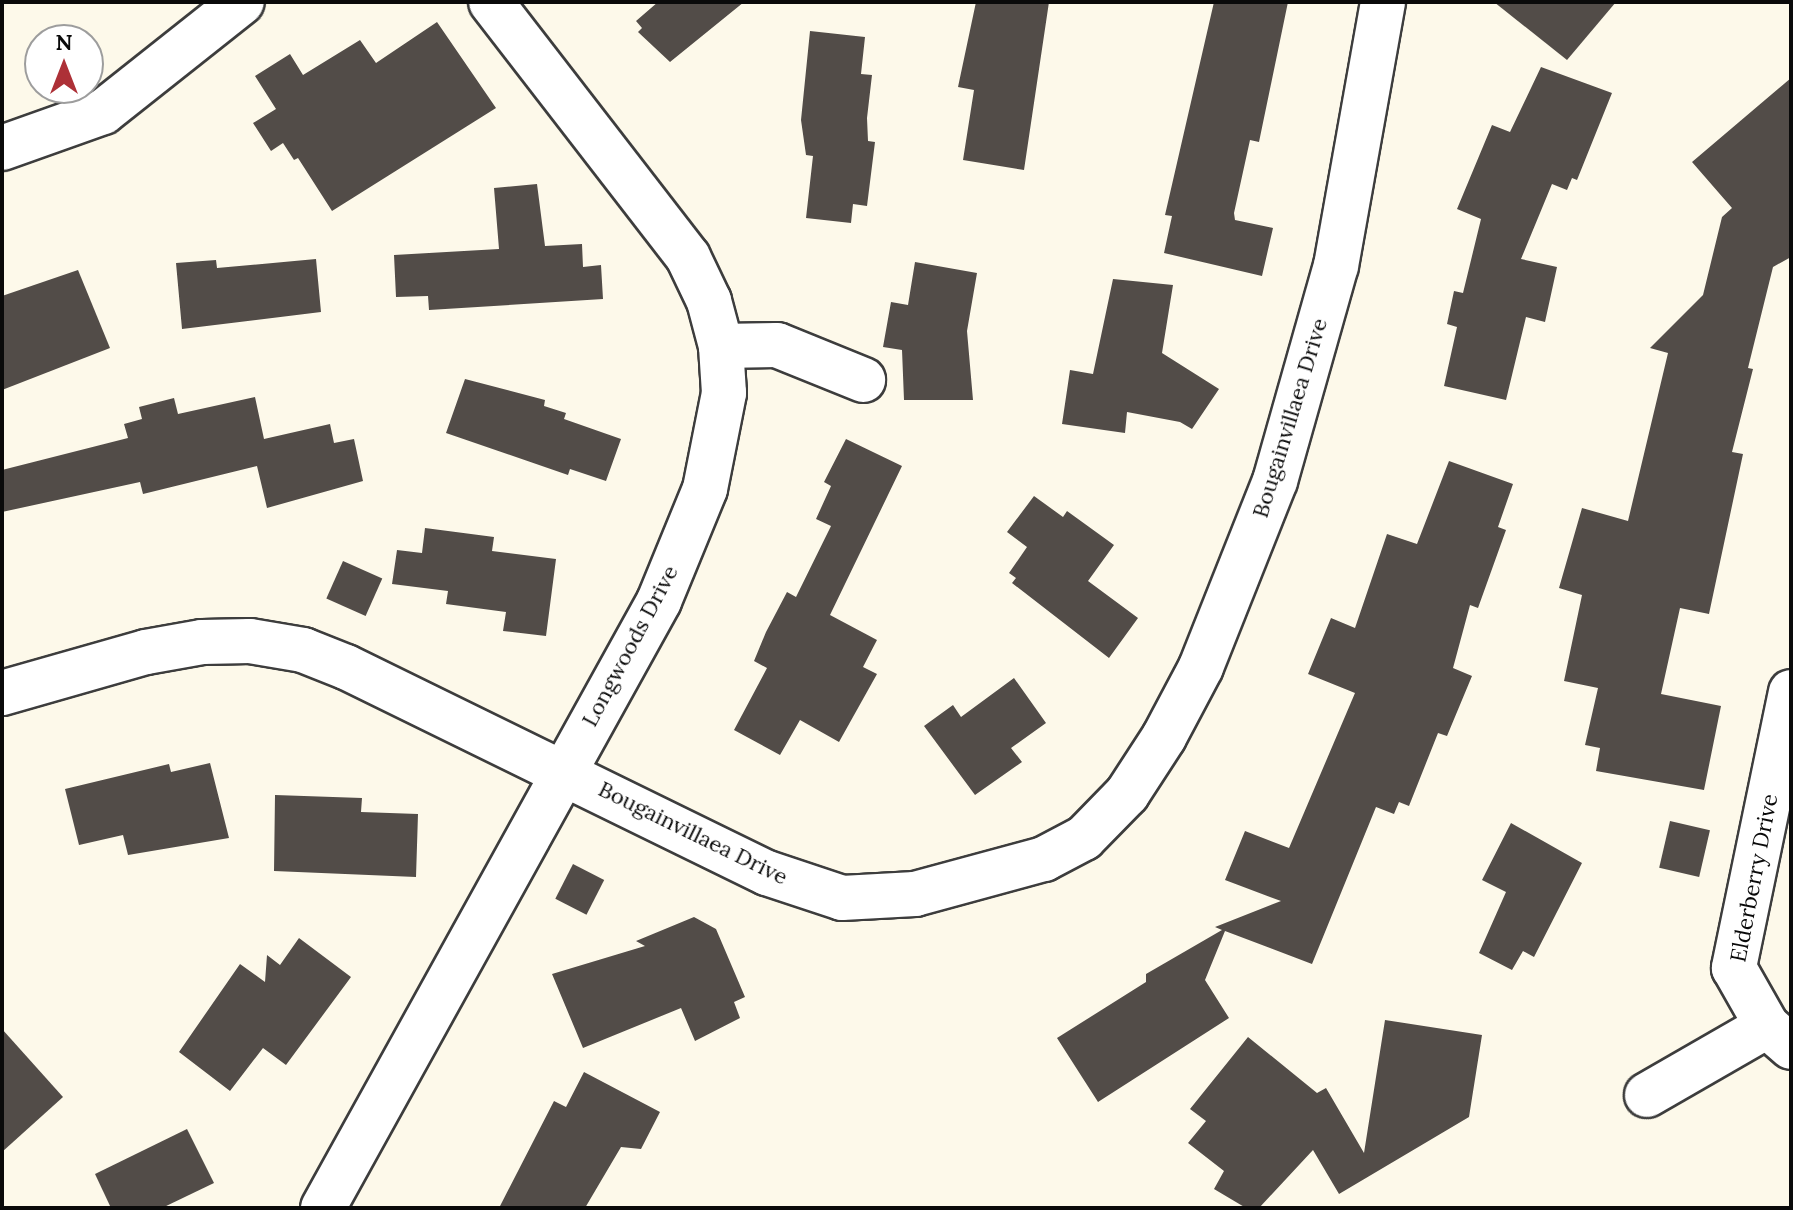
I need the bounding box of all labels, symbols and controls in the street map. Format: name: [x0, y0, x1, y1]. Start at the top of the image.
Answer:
north arrow: [24, 24, 104, 104]
text: N: [55, 28, 73, 56]
street label: Bougainvillaea Drive: [1247, 315, 1333, 521]
street label: Longwoods Drive: [576, 561, 684, 731]
street label: Bougainvillaea Drive: [594, 776, 792, 890]
street label: Elderberry Drive: [1725, 792, 1783, 964]

